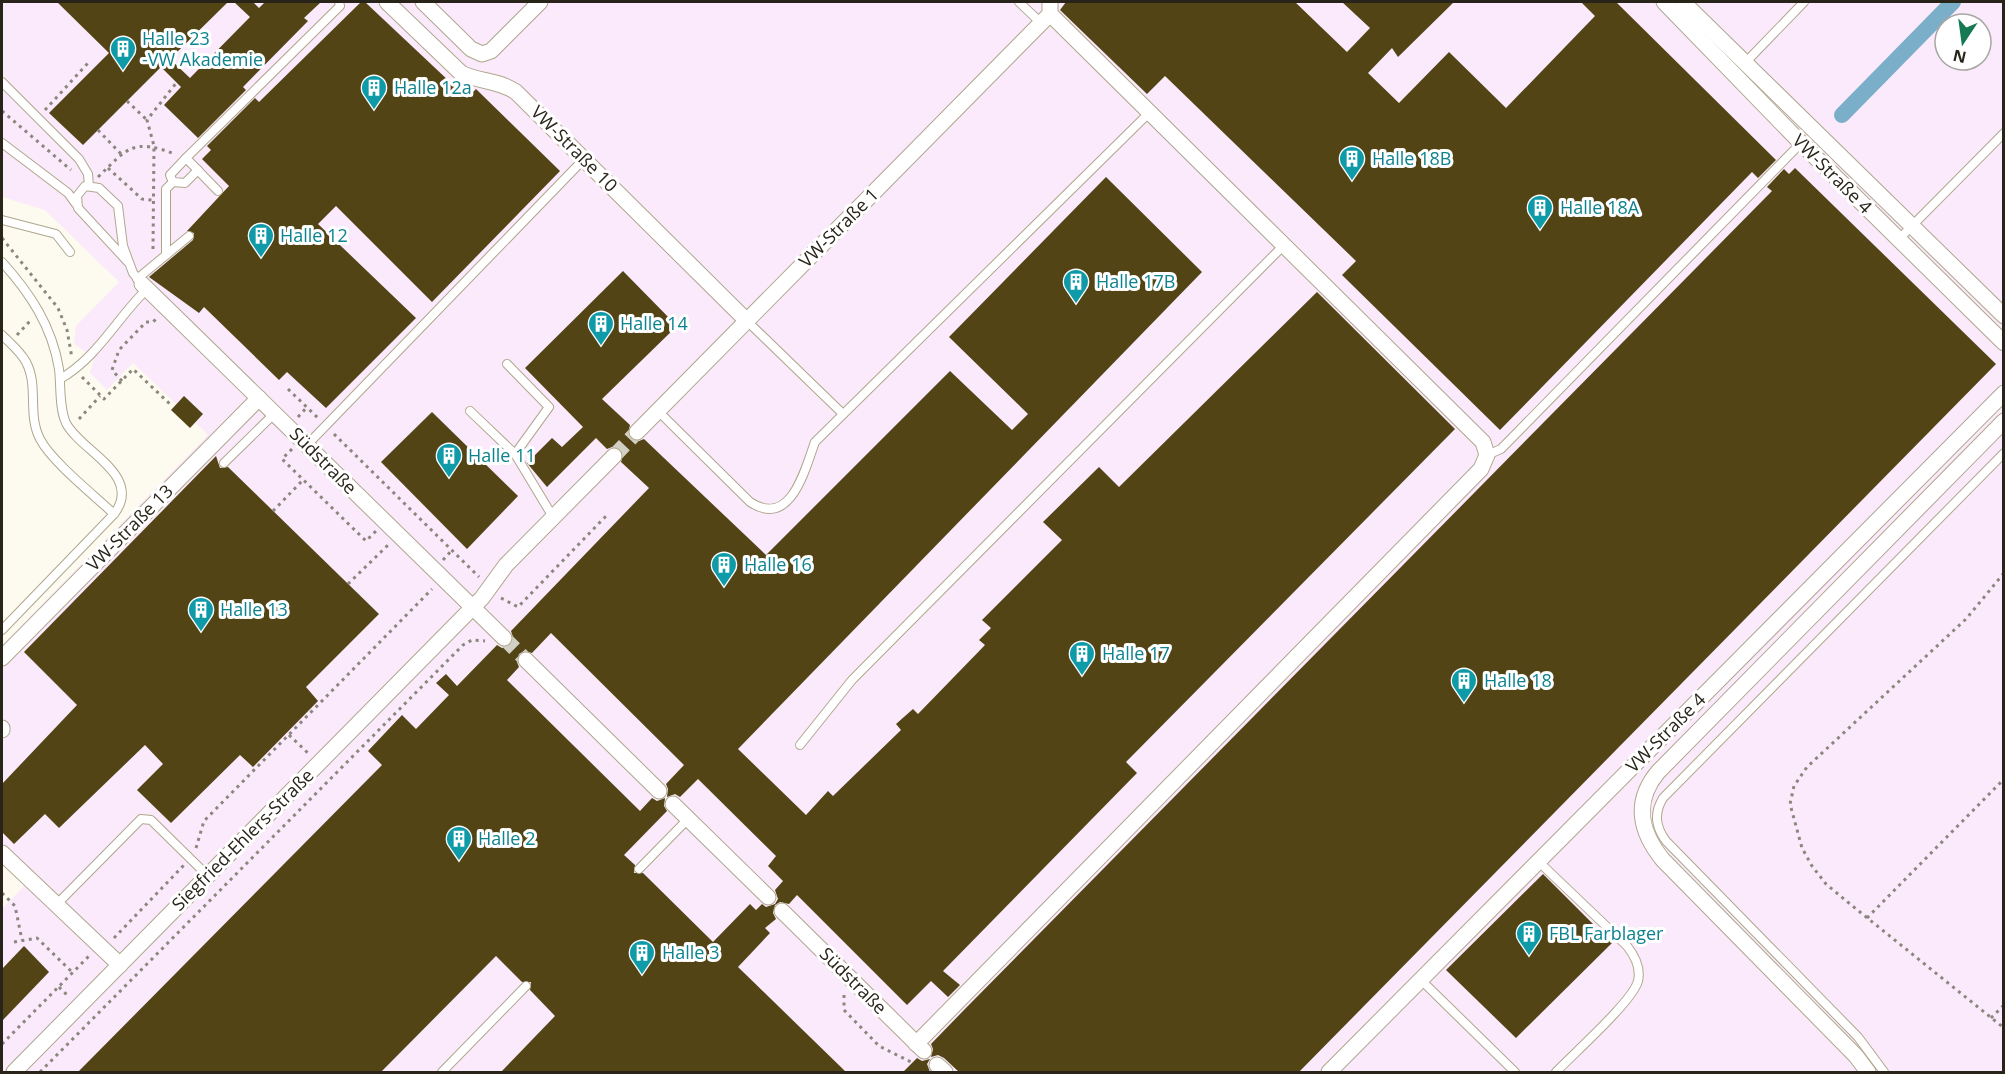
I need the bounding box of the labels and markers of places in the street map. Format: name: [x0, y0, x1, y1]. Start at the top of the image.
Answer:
place label: Halle 23 -VW Akademie: [142, 26, 263, 71]
building icon: Halle 23 -VW Akademie: [108, 34, 138, 72]
building icon: Halle 12a: [359, 73, 389, 111]
place label: Halle 12a: [394, 75, 472, 99]
building icon: Halle 18B: [1337, 144, 1367, 182]
place label: Halle 18B: [1372, 146, 1451, 170]
building icon: Halle 18A: [1525, 193, 1555, 231]
place label: Halle 18A: [1560, 195, 1640, 219]
building icon: Halle 12: [246, 221, 276, 259]
place label: Halle 12: [280, 223, 348, 247]
building icon: Halle 17B: [1061, 267, 1091, 305]
place label: Halle 17B: [1096, 269, 1175, 293]
building icon: Halle 14: [586, 309, 616, 347]
place label: Halle 14: [620, 311, 688, 335]
building icon: Halle 11: [434, 441, 464, 479]
place label: Halle 11: [468, 443, 536, 467]
building icon: Halle 16: [709, 550, 739, 588]
place label: Halle 16: [744, 552, 812, 576]
building icon: Halle 13: [186, 595, 216, 633]
place label: Halle 13: [220, 597, 288, 621]
building icon: Halle 17: [1067, 639, 1097, 677]
place label: Halle 17: [1102, 641, 1170, 665]
building icon: Halle 18: [1449, 666, 1479, 704]
place label: Halle 18: [1484, 668, 1552, 692]
building icon: Halle 2: [444, 824, 474, 862]
place label: Halle 2: [478, 826, 535, 850]
building icon: FBL Farblager: [1514, 919, 1544, 957]
place label: FBL Farblager: [1549, 921, 1664, 945]
building icon: Halle 3: [627, 938, 657, 976]
place label: Halle 3: [662, 940, 719, 964]

